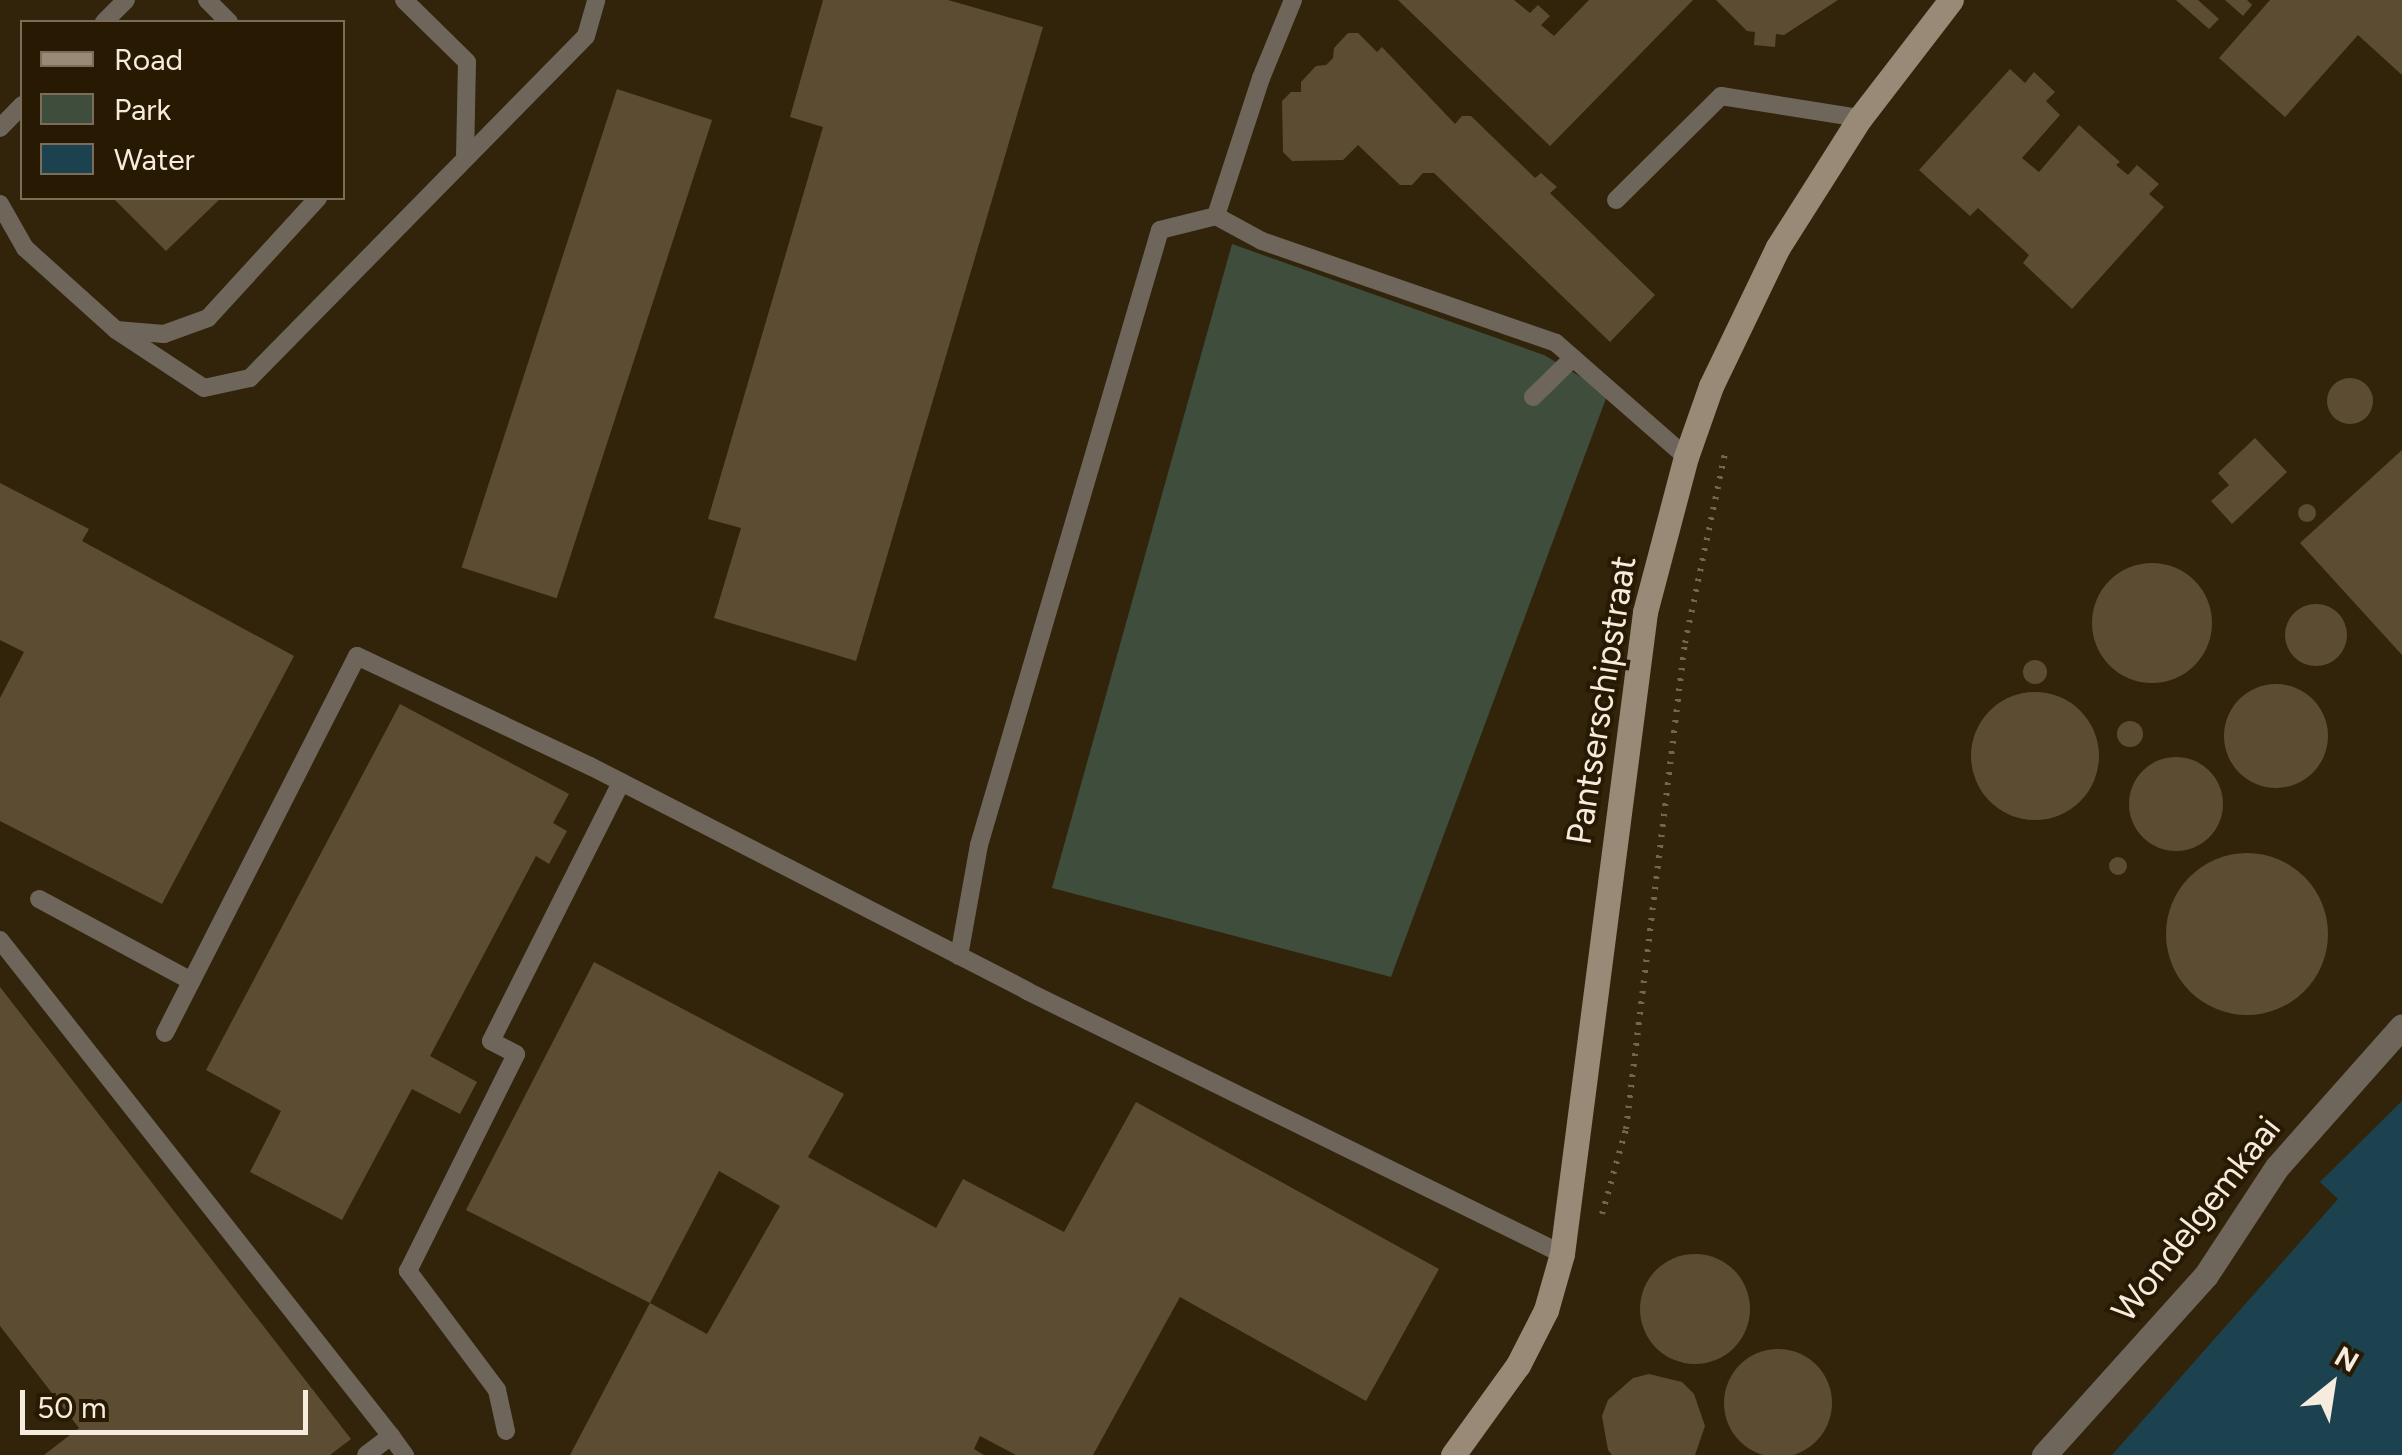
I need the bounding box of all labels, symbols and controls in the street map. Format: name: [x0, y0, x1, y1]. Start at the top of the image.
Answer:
legend: [20, 20, 345, 200]
text: Road: [114, 41, 183, 78]
text: Park: [114, 91, 171, 128]
text: Water: [114, 141, 195, 178]
street label: Pantserschipstraat: [1557, 553, 1645, 847]
street label: Wondelgemkaai: [2103, 1108, 2289, 1330]
north arrow: [2282, 1335, 2382, 1435]
text: N: [2329, 1339, 2365, 1379]
scale bar: [25, 1370, 312, 1432]
text: 50 m: [37, 1389, 106, 1426]

